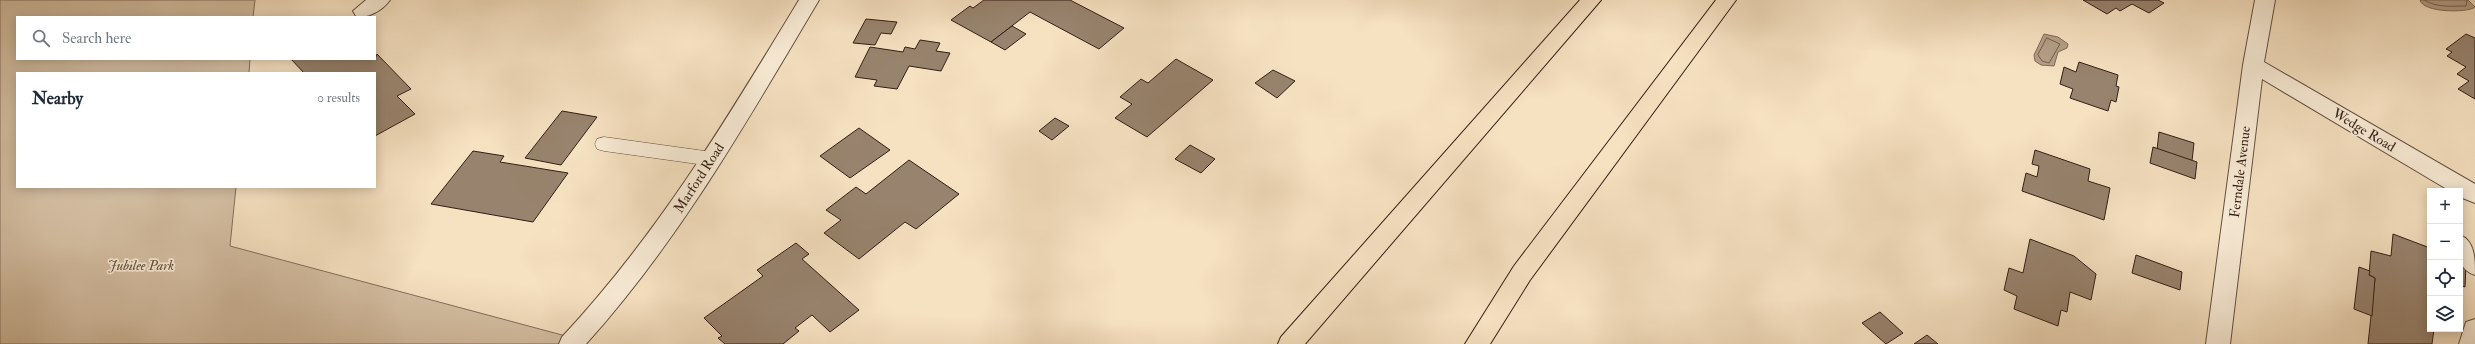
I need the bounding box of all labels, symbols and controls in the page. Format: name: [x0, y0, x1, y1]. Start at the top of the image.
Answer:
search box: [16, 16, 376, 60]
icon: search: [30, 27, 52, 49]
text: Search here: [62, 29, 131, 48]
text: Nearby: [32, 88, 83, 109]
text: 0 results: [317, 90, 360, 106]
street label: Wedge Road: [2328, 104, 2399, 156]
street label: Ferndale Avenue: [2226, 125, 2254, 219]
street label: Marford Road: [670, 140, 728, 216]
map controls: [2427, 188, 2463, 332]
button: +: [2427, 188, 2463, 224]
button: −: [2427, 224, 2463, 260]
park label: Jubilee Park: [108, 257, 174, 274]
button: locate: [2427, 260, 2463, 296]
button: layers: [2427, 296, 2463, 332]

